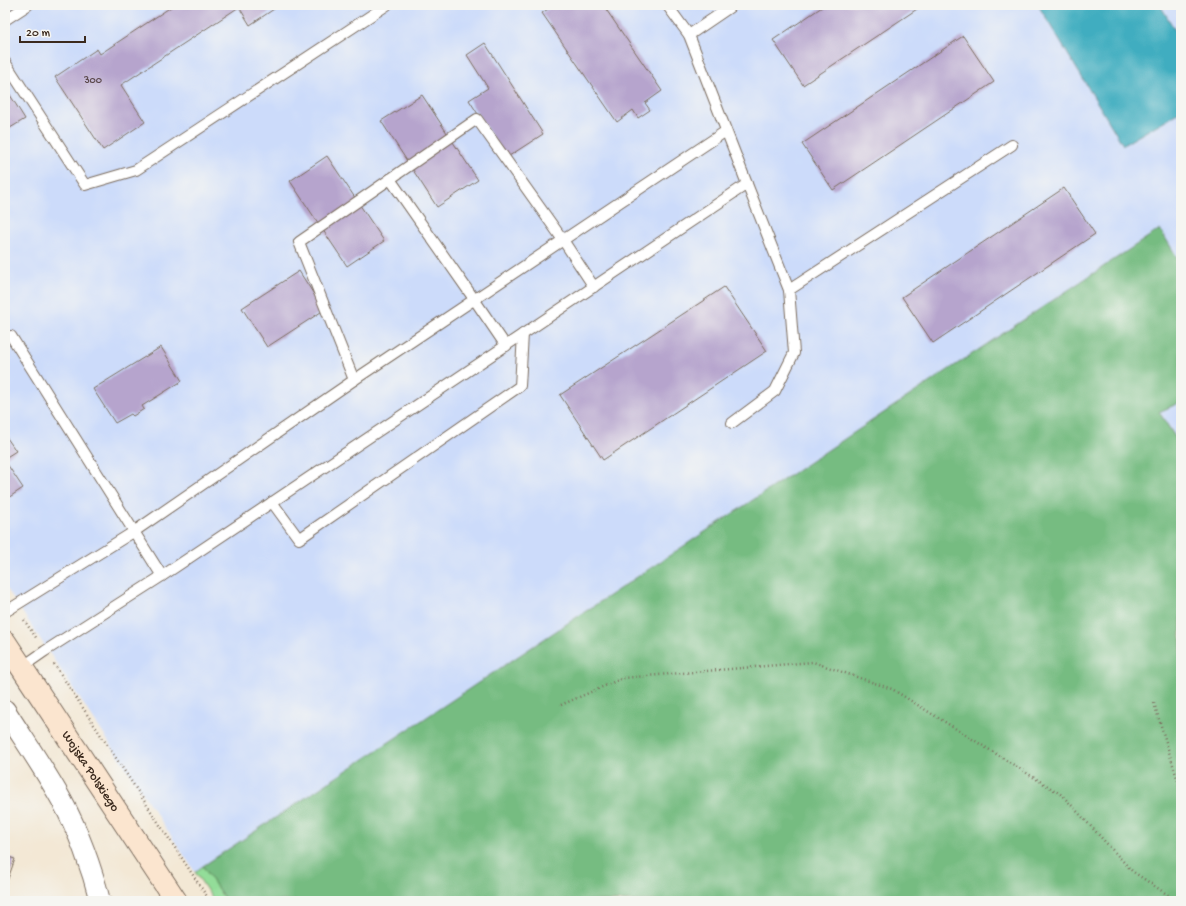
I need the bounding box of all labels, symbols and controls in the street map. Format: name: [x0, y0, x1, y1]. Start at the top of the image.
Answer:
scale bar: [20, 18, 85, 44]
text: 20 m: [26, 27, 51, 41]
house number: 300: [83, 75, 102, 87]
street label: Wojska Polskiego: [58, 728, 123, 815]

